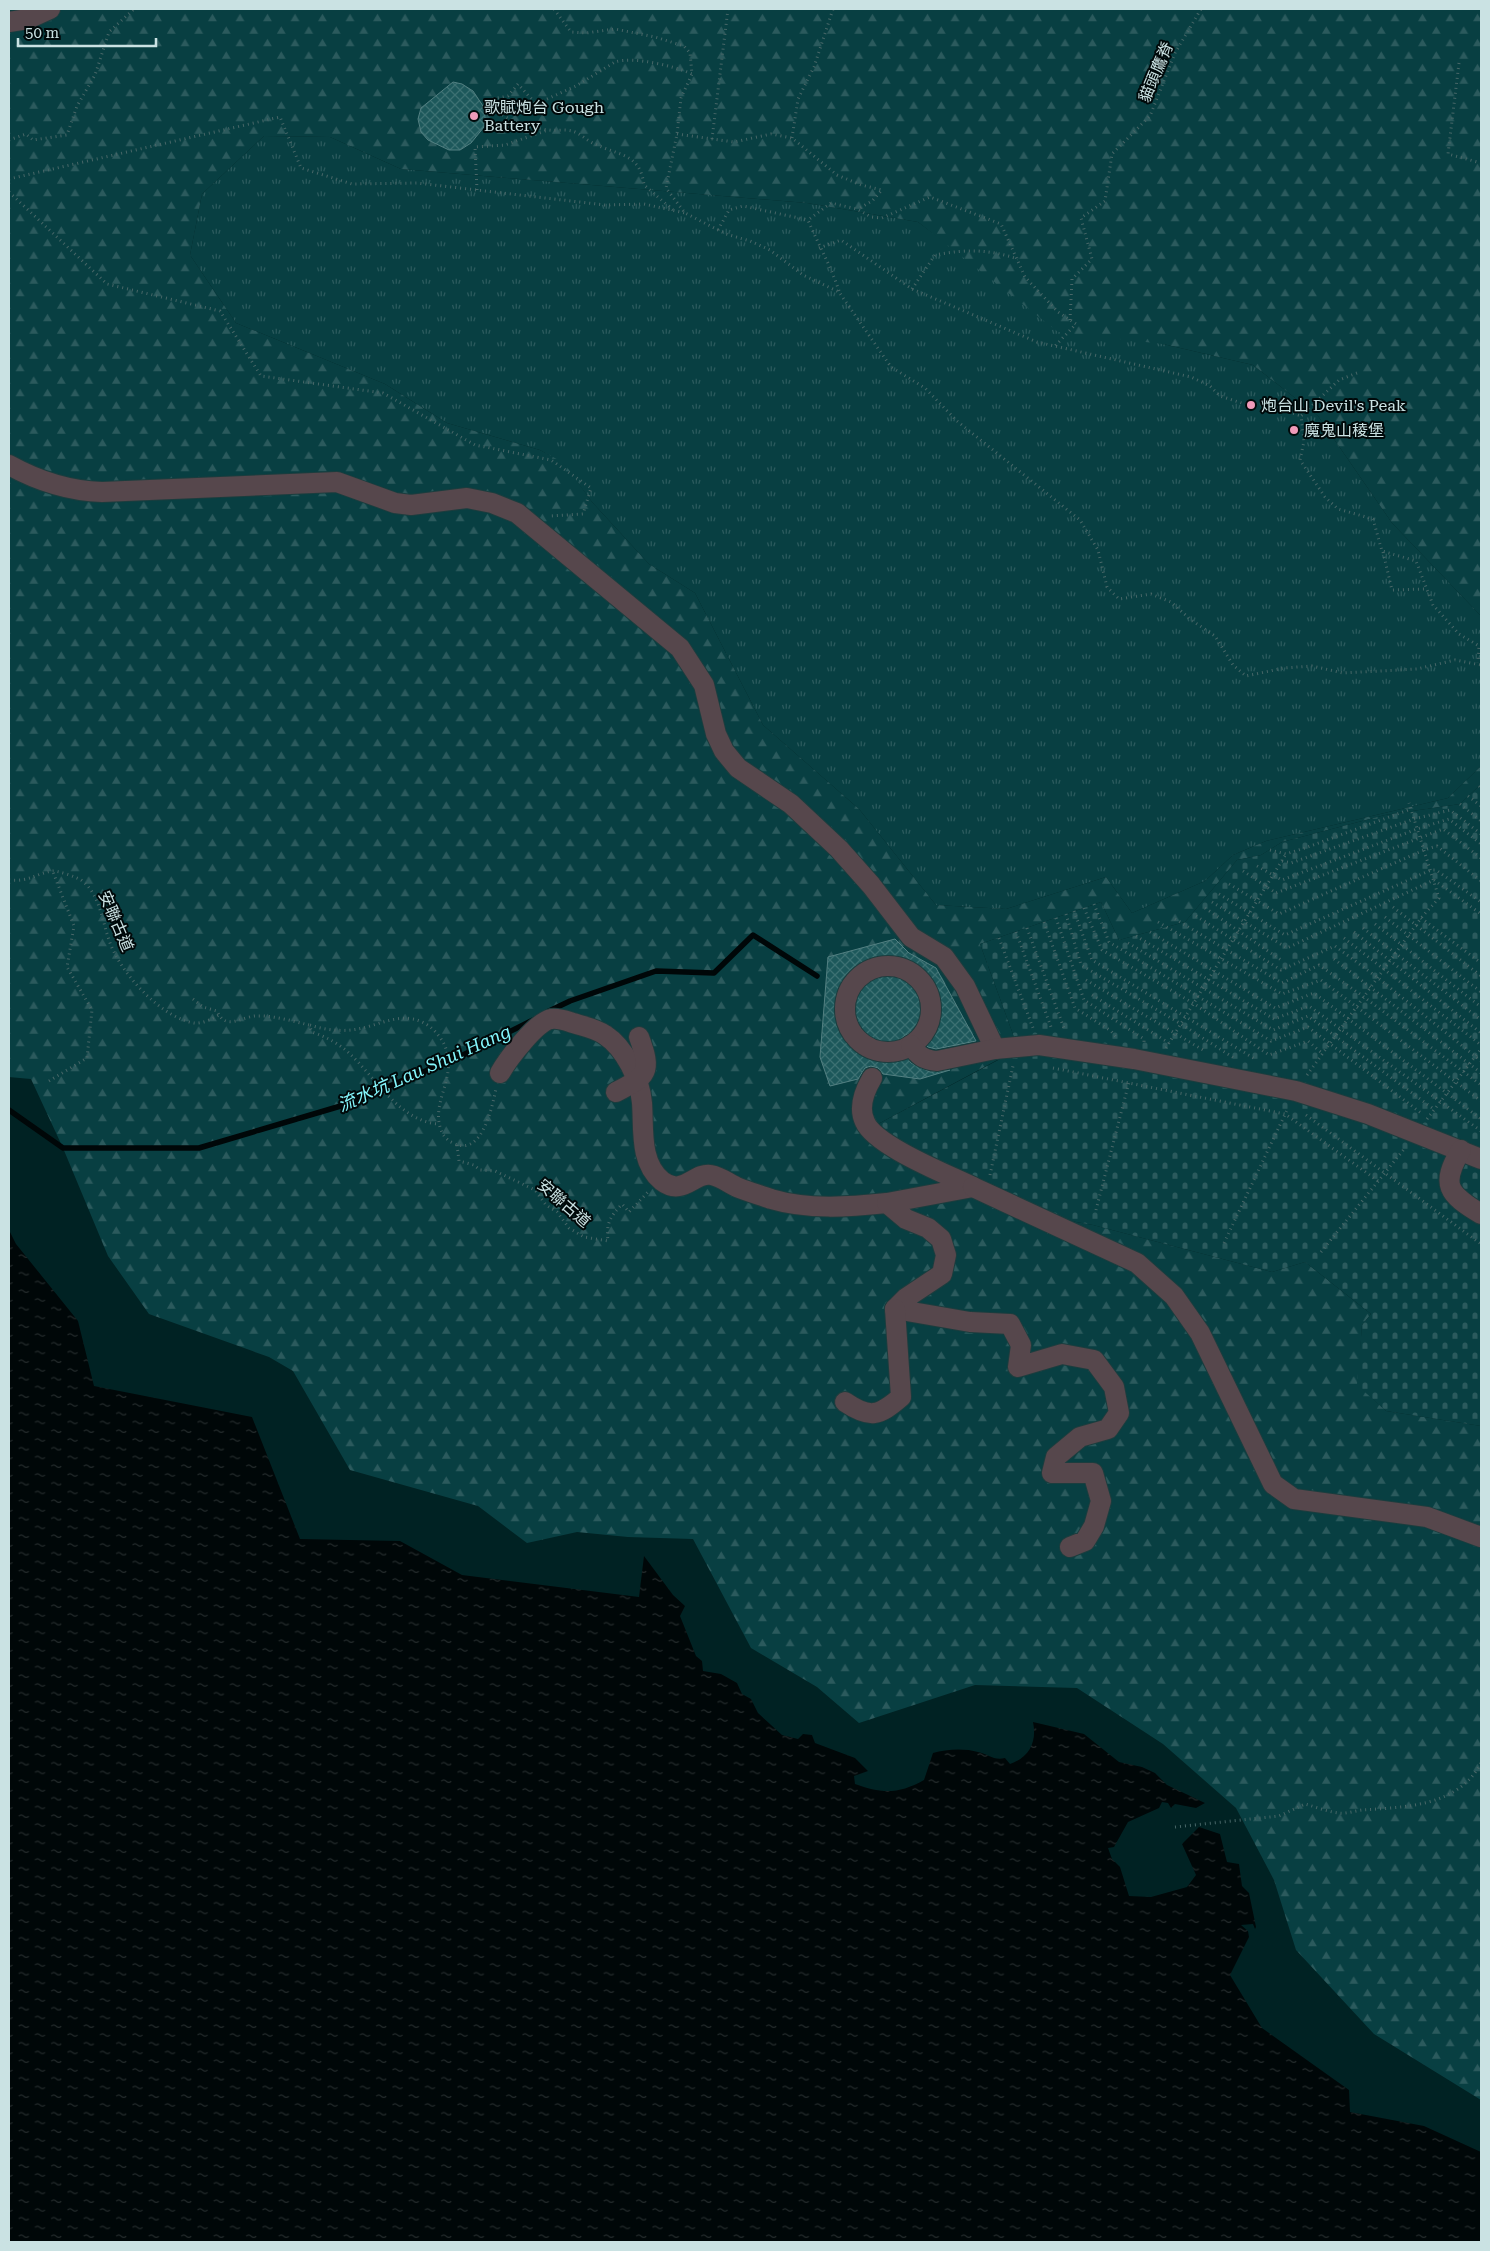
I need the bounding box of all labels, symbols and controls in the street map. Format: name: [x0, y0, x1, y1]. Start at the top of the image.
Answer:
scale bar: [18, 15, 155, 47]
text: 50 m: [25, 24, 60, 42]
street label: 貓頭鷹脊: [1135, 39, 1177, 105]
place label: 歌賦炮台 Gough Battery: [484, 98, 604, 135]
marker: 歌賦炮台 Gough Battery: [468, 110, 480, 122]
place label: 炮台山 Devil's Peak: [1261, 396, 1406, 415]
marker: 炮台山 Devil's Peak: [1245, 399, 1257, 411]
place label: 魔鬼山稜堡: [1304, 421, 1384, 440]
marker: 魔鬼山稜堡: [1288, 424, 1300, 436]
street label: 安聯古道: [95, 888, 137, 954]
water label: 流水坑 Lau Shui Hang: [334, 1020, 514, 1116]
street label: 安聯古道: [534, 1175, 594, 1231]

